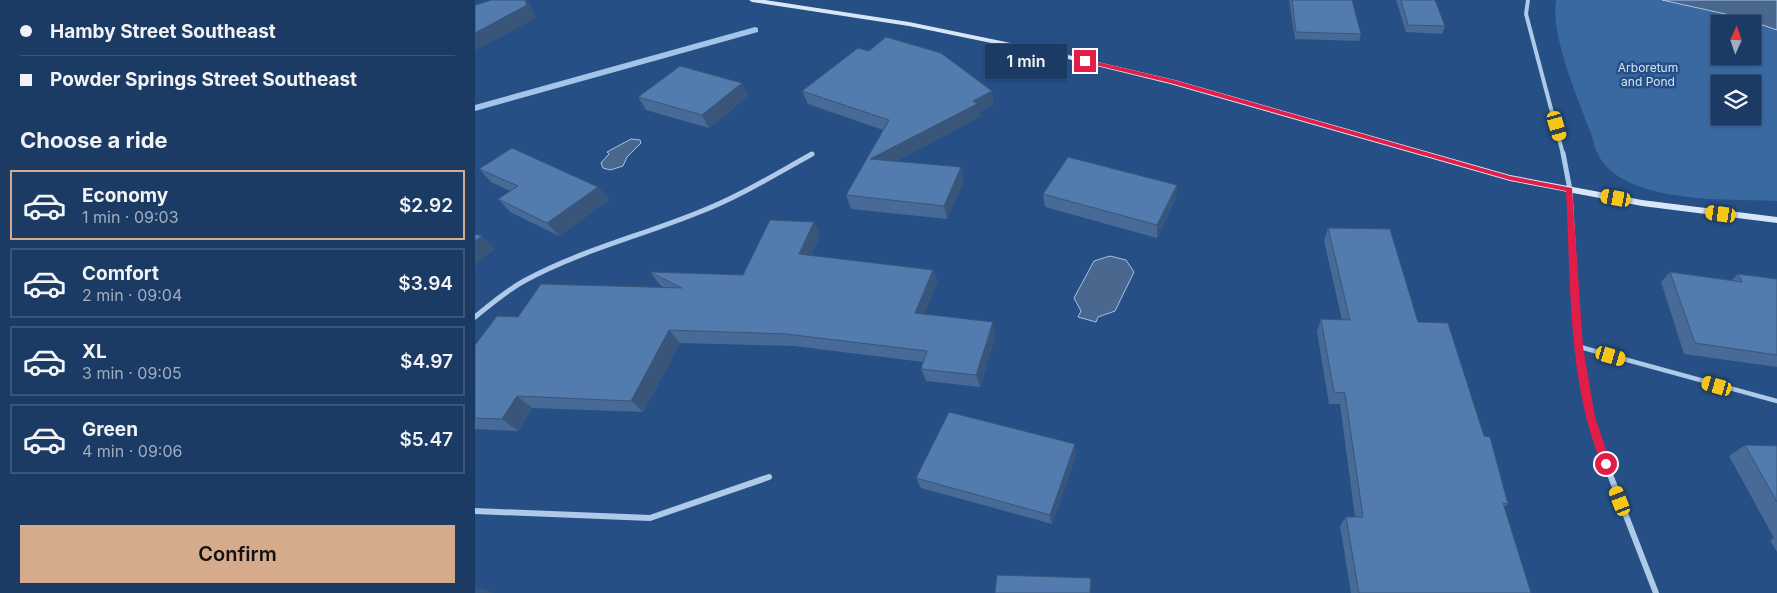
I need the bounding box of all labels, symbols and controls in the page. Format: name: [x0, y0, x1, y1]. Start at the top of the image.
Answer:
north arrow: [1711, 15, 1761, 65]
map controls: [1711, 15, 1761, 125]
text: Hamby Street Southeast: [50, 20, 276, 43]
callout: 1 min: [985, 44, 1067, 78]
route end: [1074, 50, 1096, 72]
text: 1 min: [1006, 51, 1046, 71]
park label: Arboretum and Pond: [1618, 60, 1678, 89]
text: Powder Springs Street Southeast: [50, 68, 357, 91]
button: layers: [1711, 75, 1761, 125]
car: [1545, 110, 1568, 142]
text: Choose a ride: [20, 127, 168, 153]
icon: car: [22, 183, 67, 228]
text: Economy: [82, 184, 168, 207]
car: [1599, 188, 1632, 208]
text: $2.92: [399, 194, 453, 217]
car: [1705, 204, 1736, 224]
text: 1 min · 09:03: [82, 207, 179, 227]
icon: car: [22, 261, 67, 306]
text: Comfort: [82, 262, 159, 285]
text: $3.94: [398, 272, 453, 295]
text: 2 min · 09:04: [82, 285, 182, 305]
icon: car: [22, 339, 67, 384]
text: XL: [82, 340, 107, 363]
car: [1594, 345, 1627, 367]
text: $4.97: [400, 350, 453, 373]
text: 3 min · 09:05: [82, 363, 182, 383]
car: [1700, 375, 1733, 397]
icon: car: [22, 417, 67, 462]
text: Green: [82, 418, 138, 441]
text: $5.47: [399, 428, 453, 451]
text: 4 min · 09:06: [82, 441, 182, 461]
route start: [1595, 453, 1617, 475]
car: [1607, 484, 1632, 518]
button: Confirm: [20, 525, 455, 583]

